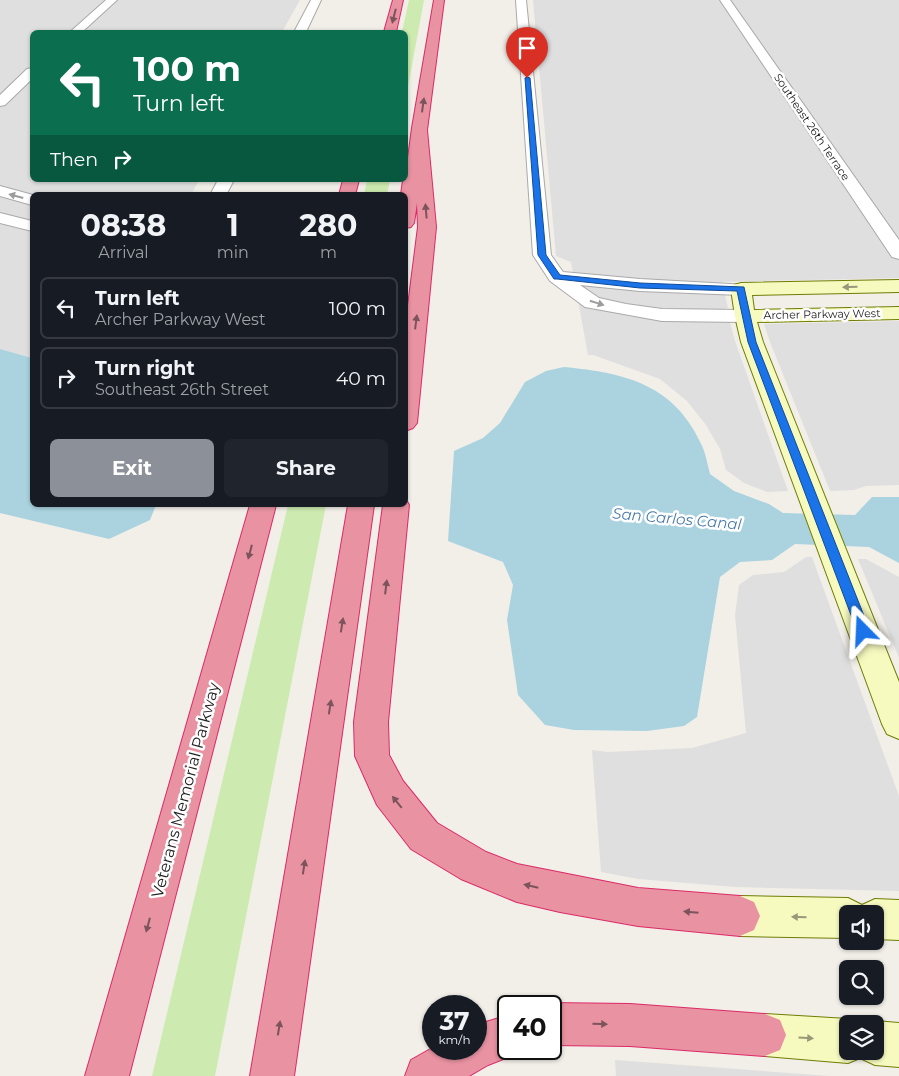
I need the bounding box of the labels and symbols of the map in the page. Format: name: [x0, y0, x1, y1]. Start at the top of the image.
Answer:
one-way arrow: [390, 9, 398, 24]
pin: [506, 27, 548, 78]
street label: Southeast 26th Terrace: [771, 71, 853, 184]
one-way arrow: [419, 97, 427, 113]
one-way arrow: [9, 192, 24, 200]
one-way arrow: [422, 202, 430, 218]
one-way arrow: [842, 284, 858, 292]
one-way arrow: [590, 300, 605, 308]
street label: Archer Parkway West: [763, 306, 881, 322]
one-way arrow: [412, 314, 420, 330]
water label: San Carlos Canal: [612, 503, 742, 534]
one-way arrow: [245, 545, 253, 560]
one-way arrow: [382, 579, 390, 595]
position arrow: [836, 604, 888, 656]
one-way arrow: [339, 616, 347, 632]
street label: Veterans Memorial Parkway: [148, 680, 223, 900]
one-way arrow: [326, 698, 334, 714]
one-way arrow: [391, 796, 402, 809]
one-way arrow: [301, 859, 309, 875]
one-way arrow: [524, 882, 539, 890]
one-way arrow: [683, 908, 699, 916]
one-way arrow: [791, 913, 807, 921]
one-way arrow: [144, 918, 152, 933]
speed limit sign: 40: [497, 995, 562, 1060]
one-way arrow: [276, 1019, 284, 1035]
one-way arrow: [592, 1020, 608, 1028]
one-way arrow: [799, 1034, 815, 1042]

